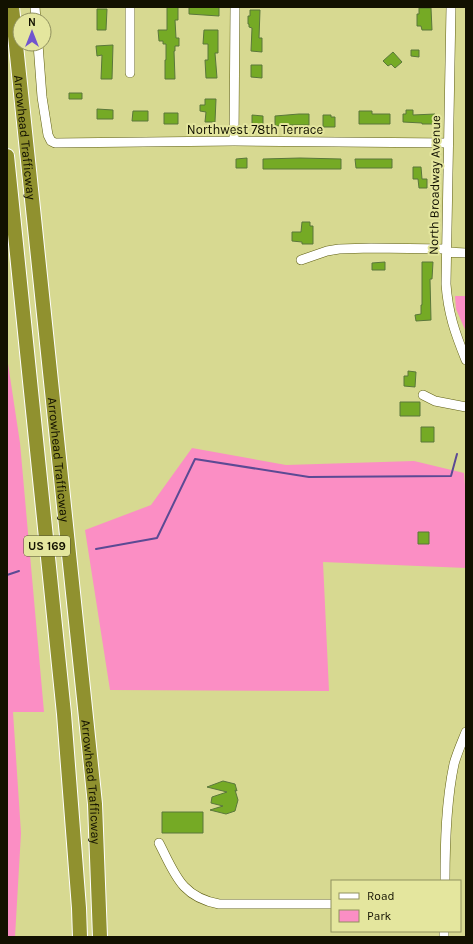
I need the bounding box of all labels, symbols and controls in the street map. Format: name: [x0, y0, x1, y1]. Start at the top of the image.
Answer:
north arrow: [12, 12, 52, 52]
text: N: [28, 16, 36, 29]
street label: Arrowhead Trafficway: [11, 74, 39, 201]
street label: North Broadway Avenue: [426, 115, 443, 255]
street label: Northwest 78th Terrace: [187, 122, 324, 137]
street label: Arrowhead Trafficway: [45, 396, 73, 523]
road number: US 169: [24, 536, 70, 556]
street label: Arrowhead Trafficway: [78, 719, 104, 845]
legend: [331, 880, 461, 932]
text: Road: [367, 889, 395, 903]
text: Park: [367, 909, 392, 923]

